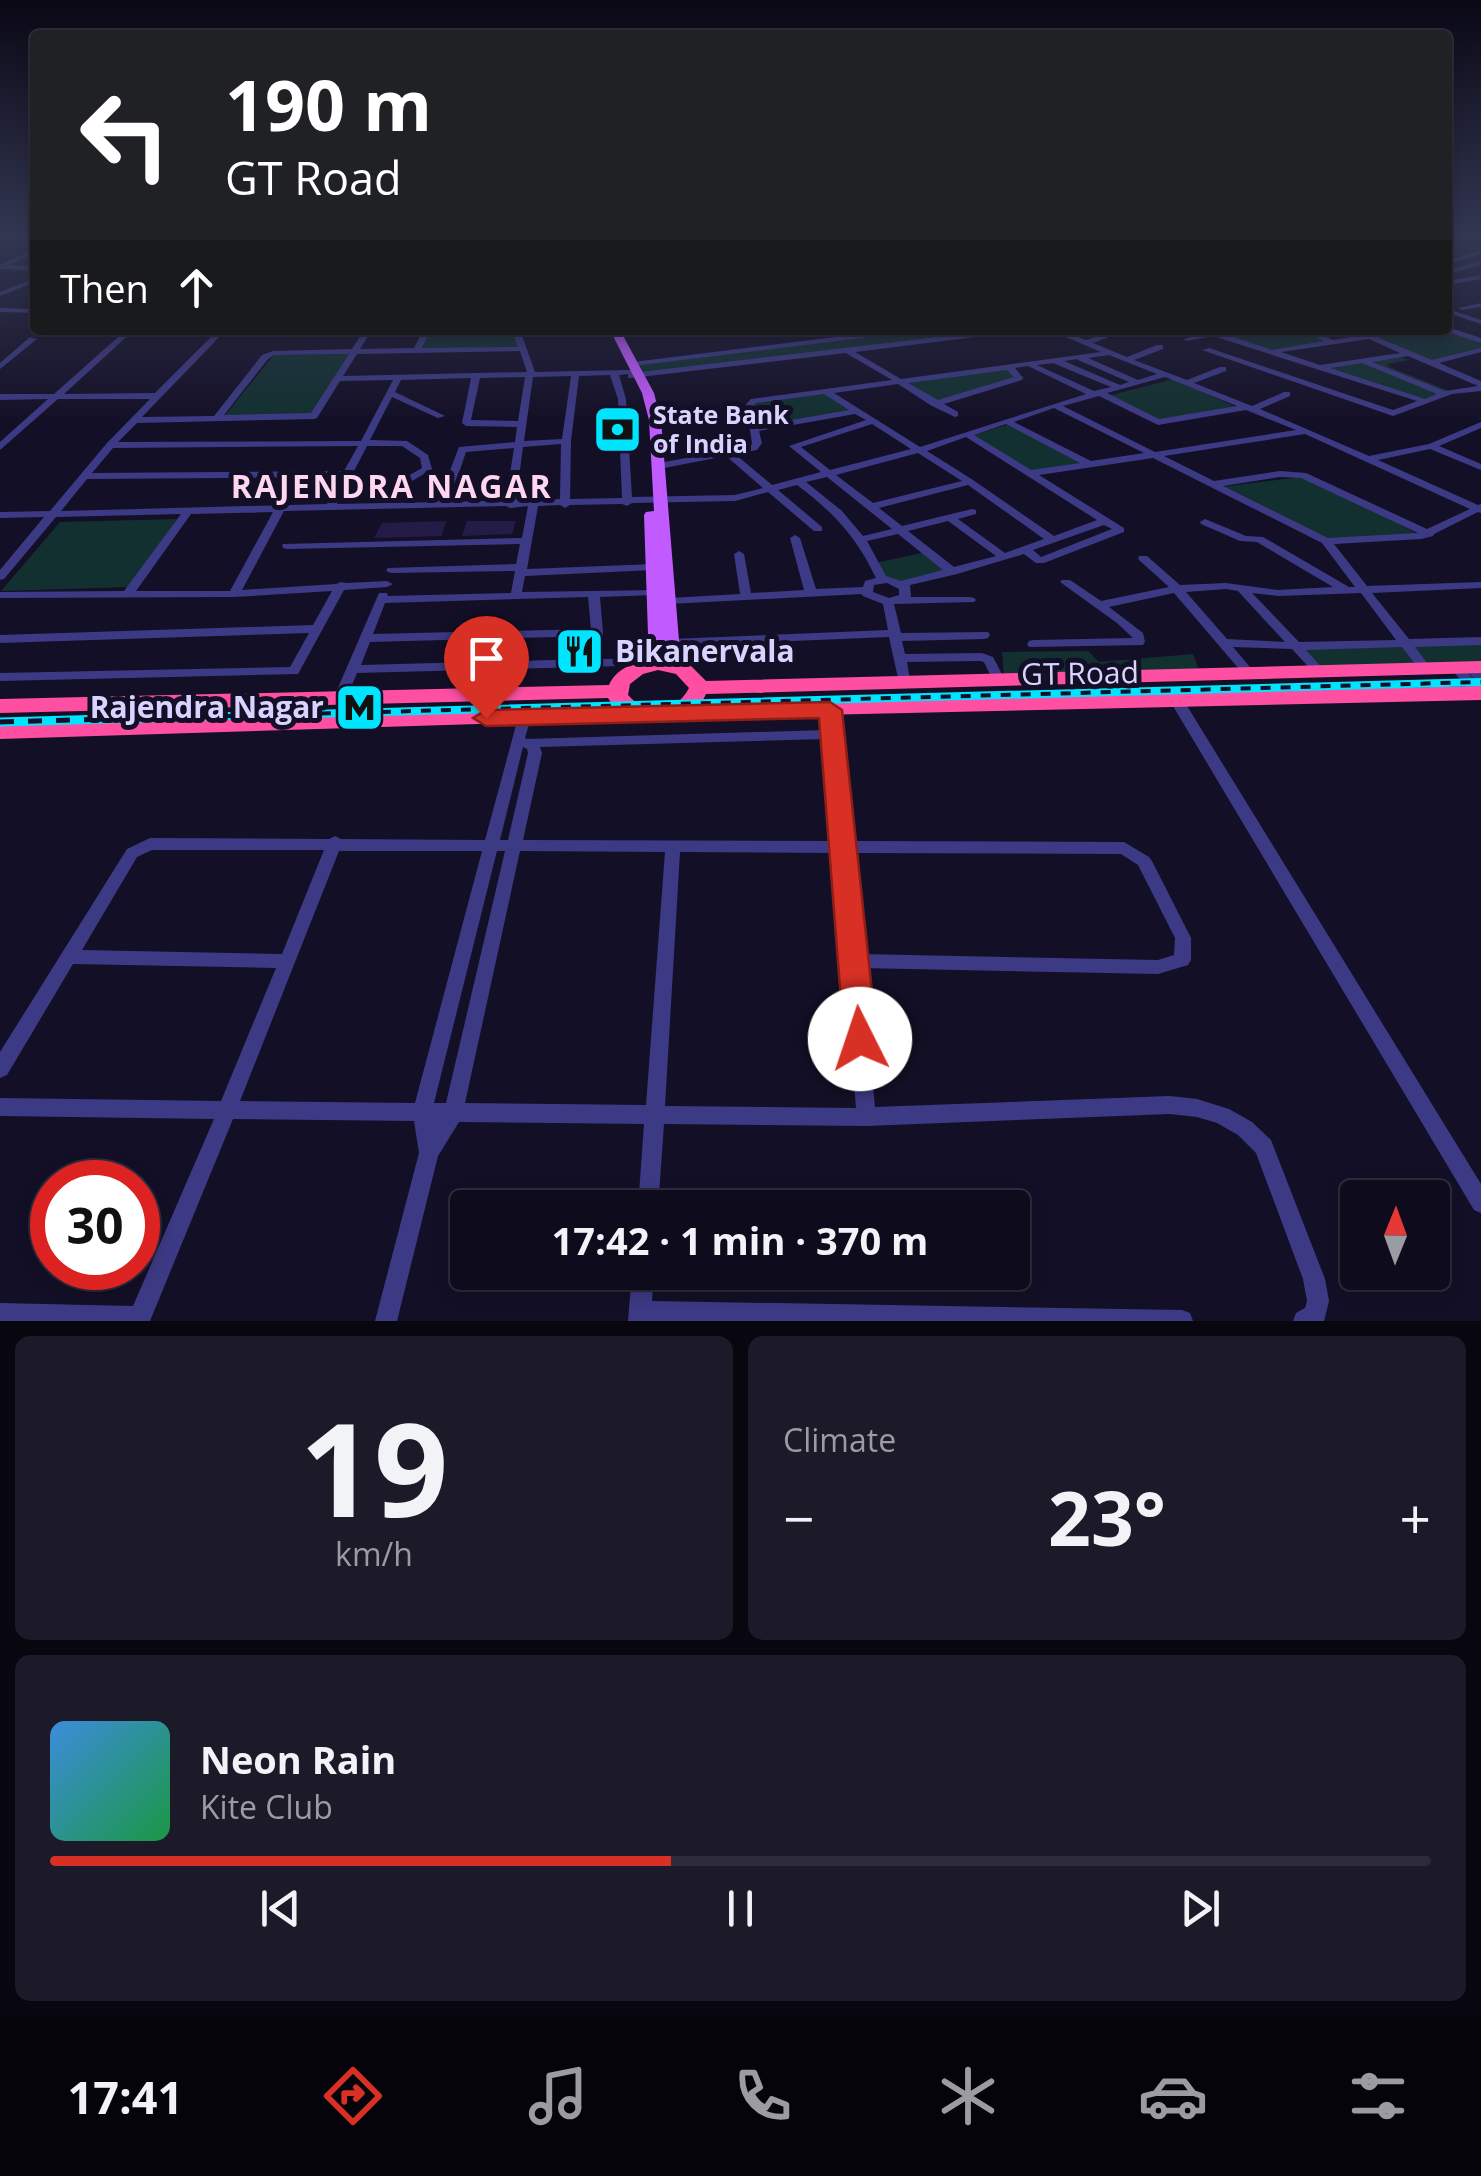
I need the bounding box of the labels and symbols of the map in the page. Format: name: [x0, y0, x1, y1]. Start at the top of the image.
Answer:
place label: State Bank of India: [653, 397, 789, 460]
bank icon: State Bank of India: [592, 403, 644, 455]
district label: RAJENDRA NAGAR: [231, 464, 553, 507]
pin: [444, 616, 529, 719]
restaurant icon: Bikanervala: [554, 626, 606, 678]
place label: Bikanervala: [615, 630, 795, 671]
street label: GT Road: [1021, 651, 1139, 694]
metro station icon: Rajendra Nagar: [333, 682, 385, 734]
place label: Rajendra Nagar: [90, 686, 324, 727]
position arrow: [808, 987, 912, 1091]
speed limit sign: 30: [30, 1160, 160, 1290]
north arrow: [1340, 1180, 1450, 1290]

